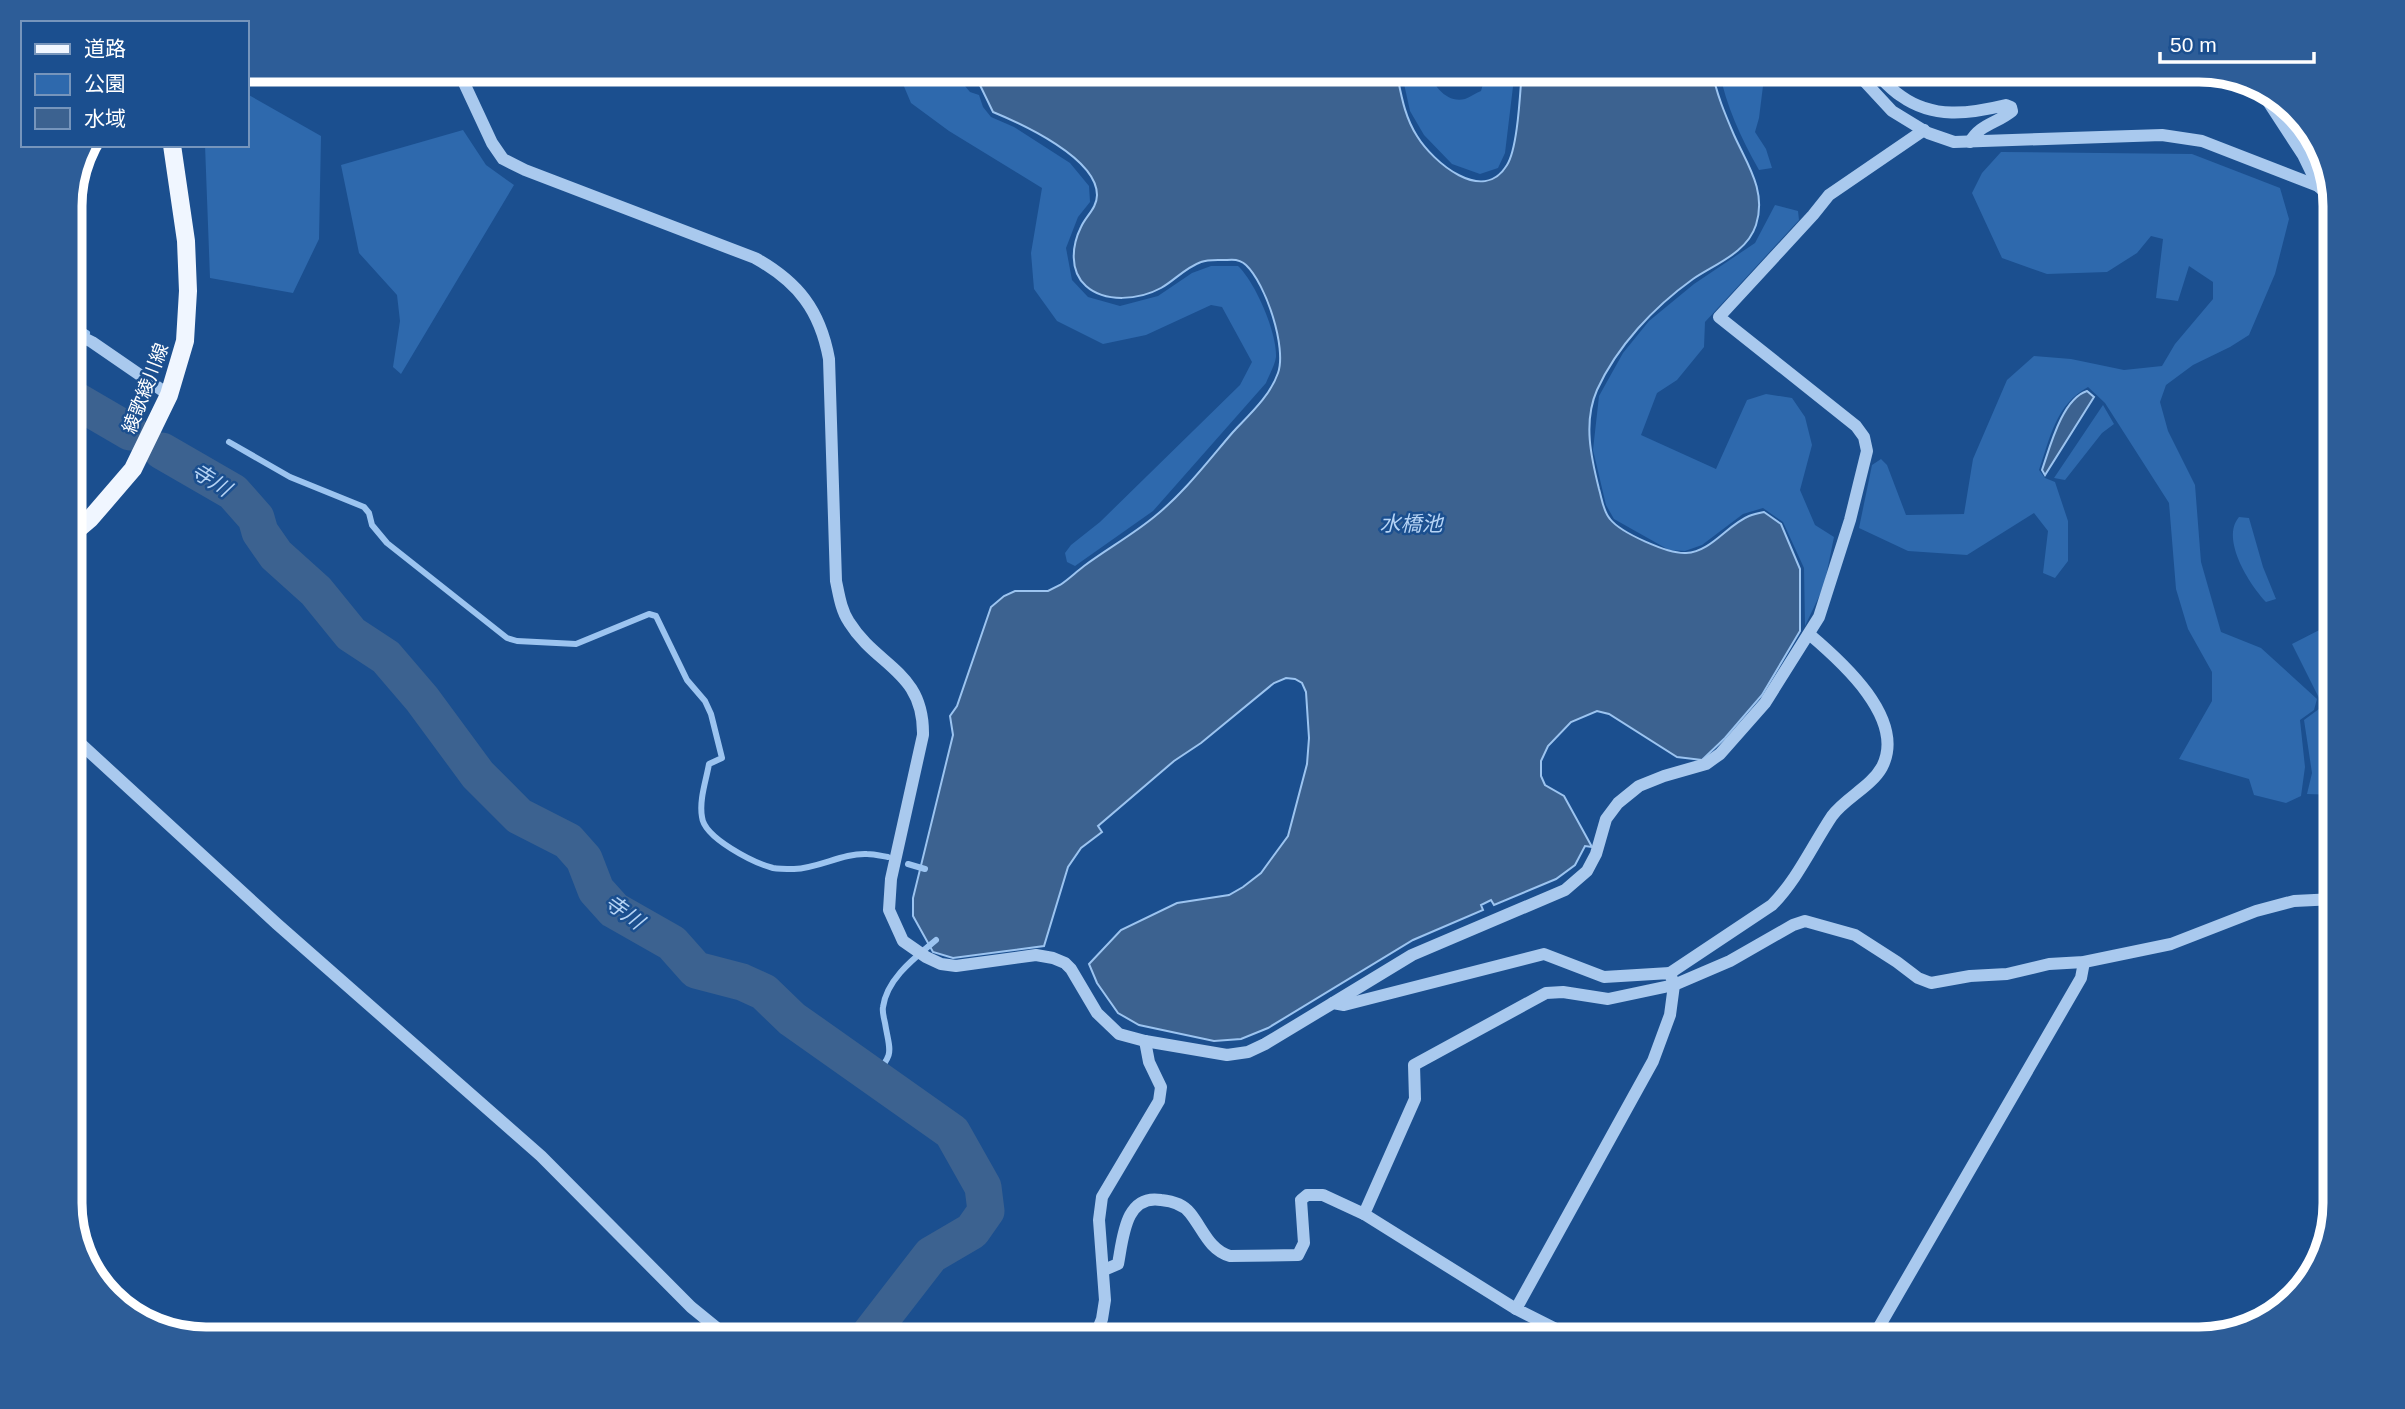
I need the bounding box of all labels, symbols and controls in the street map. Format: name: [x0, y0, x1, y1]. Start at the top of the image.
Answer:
legend: [21, 21, 248, 147]
scale bar: [2160, 21, 2314, 65]
text: 50 m: [2170, 33, 2217, 56]
text: 道路: [84, 37, 126, 60]
text: 公園: [84, 72, 126, 95]
text: 水域: [84, 107, 126, 130]
street label: 綾歌綾川線: [119, 340, 172, 436]
water label: 寺川: [187, 459, 237, 502]
water label: 水橋池: [1380, 512, 1444, 535]
water label: 寺川: [601, 890, 650, 934]

